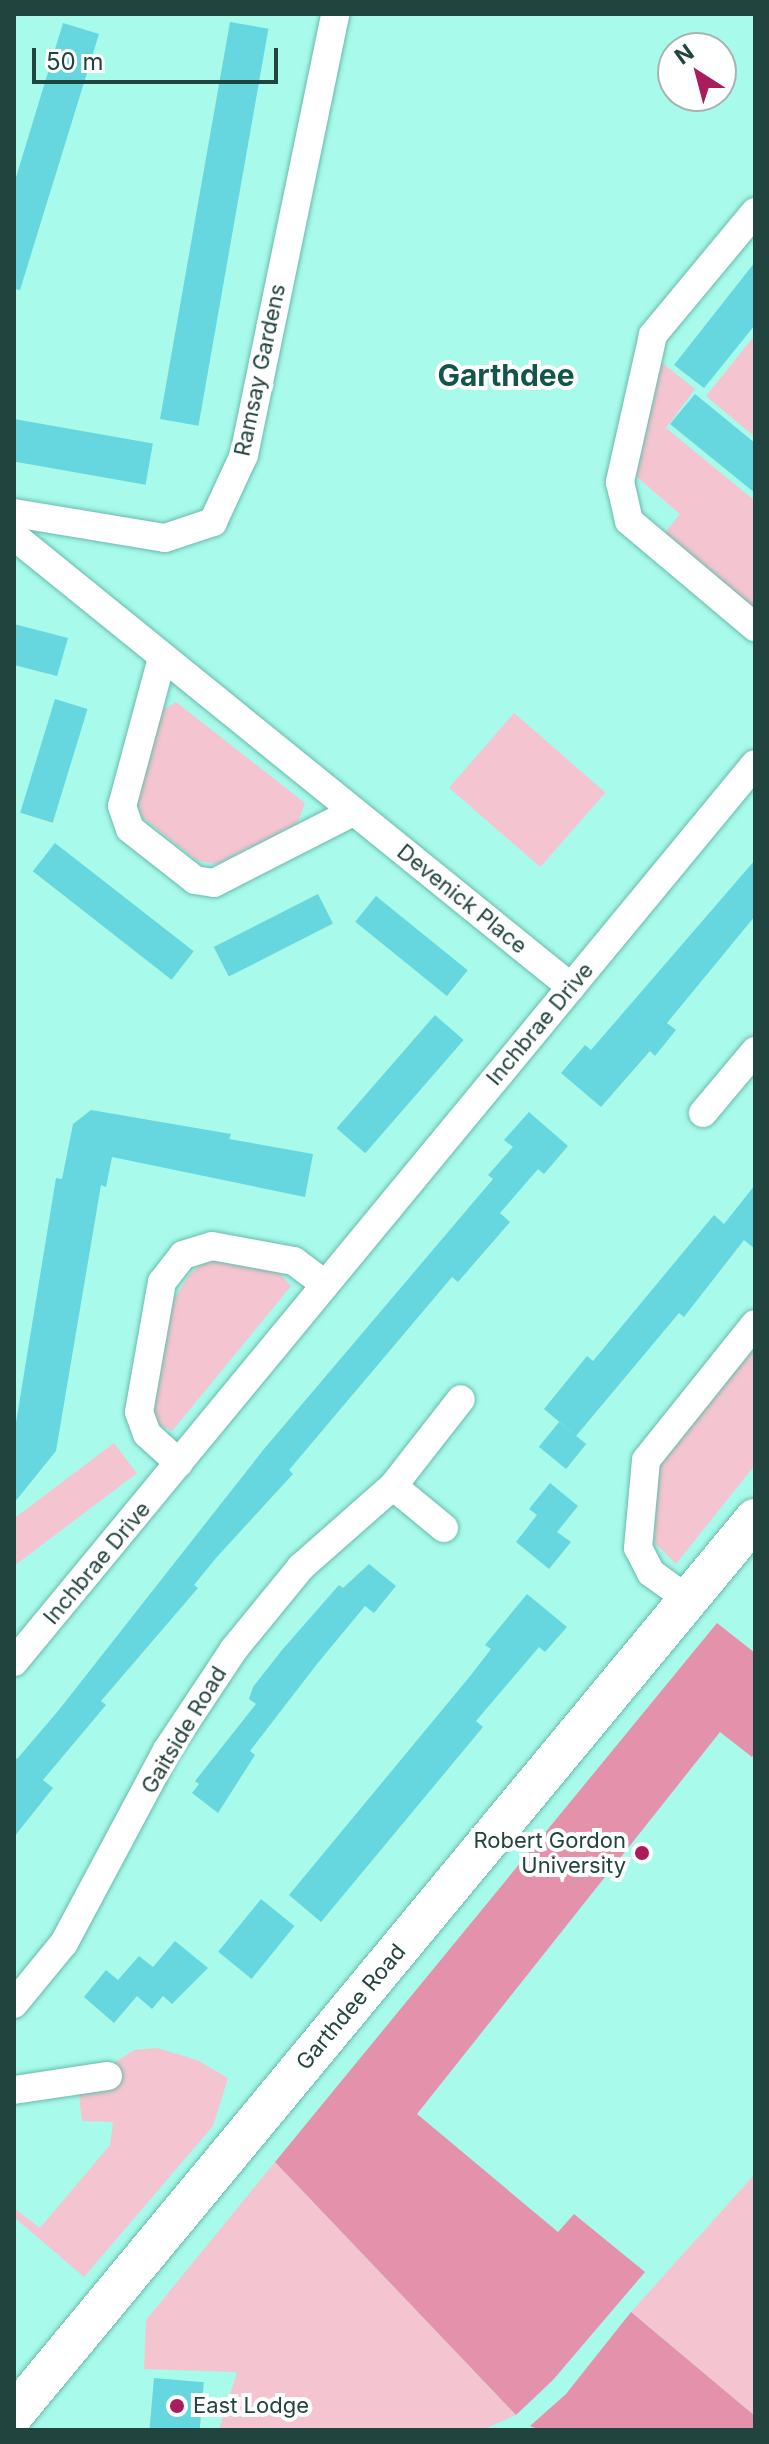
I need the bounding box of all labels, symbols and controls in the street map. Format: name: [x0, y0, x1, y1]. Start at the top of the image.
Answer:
scale bar: [36, 32, 282, 82]
north arrow: [657, 32, 737, 112]
text: N: [670, 39, 698, 70]
text: 50 m: [46, 47, 104, 76]
street label: Ramsay Gardens: [229, 281, 291, 459]
district label: Garthdee: [437, 357, 575, 393]
street label: Devenick Place: [392, 839, 532, 959]
street label: Inchbrae Drive: [481, 957, 599, 1091]
street label: Inchbrae Drive: [38, 1496, 156, 1630]
street label: Gaitside Road: [136, 1662, 232, 1798]
place label: Robert Gordon University: [473, 1827, 626, 1878]
marker: Robert Gordon University: [633, 1844, 651, 1862]
street label: Garthdee Road: [291, 1939, 411, 2075]
place label: East Lodge: [193, 2393, 309, 2419]
marker: East Lodge: [168, 2397, 186, 2415]

